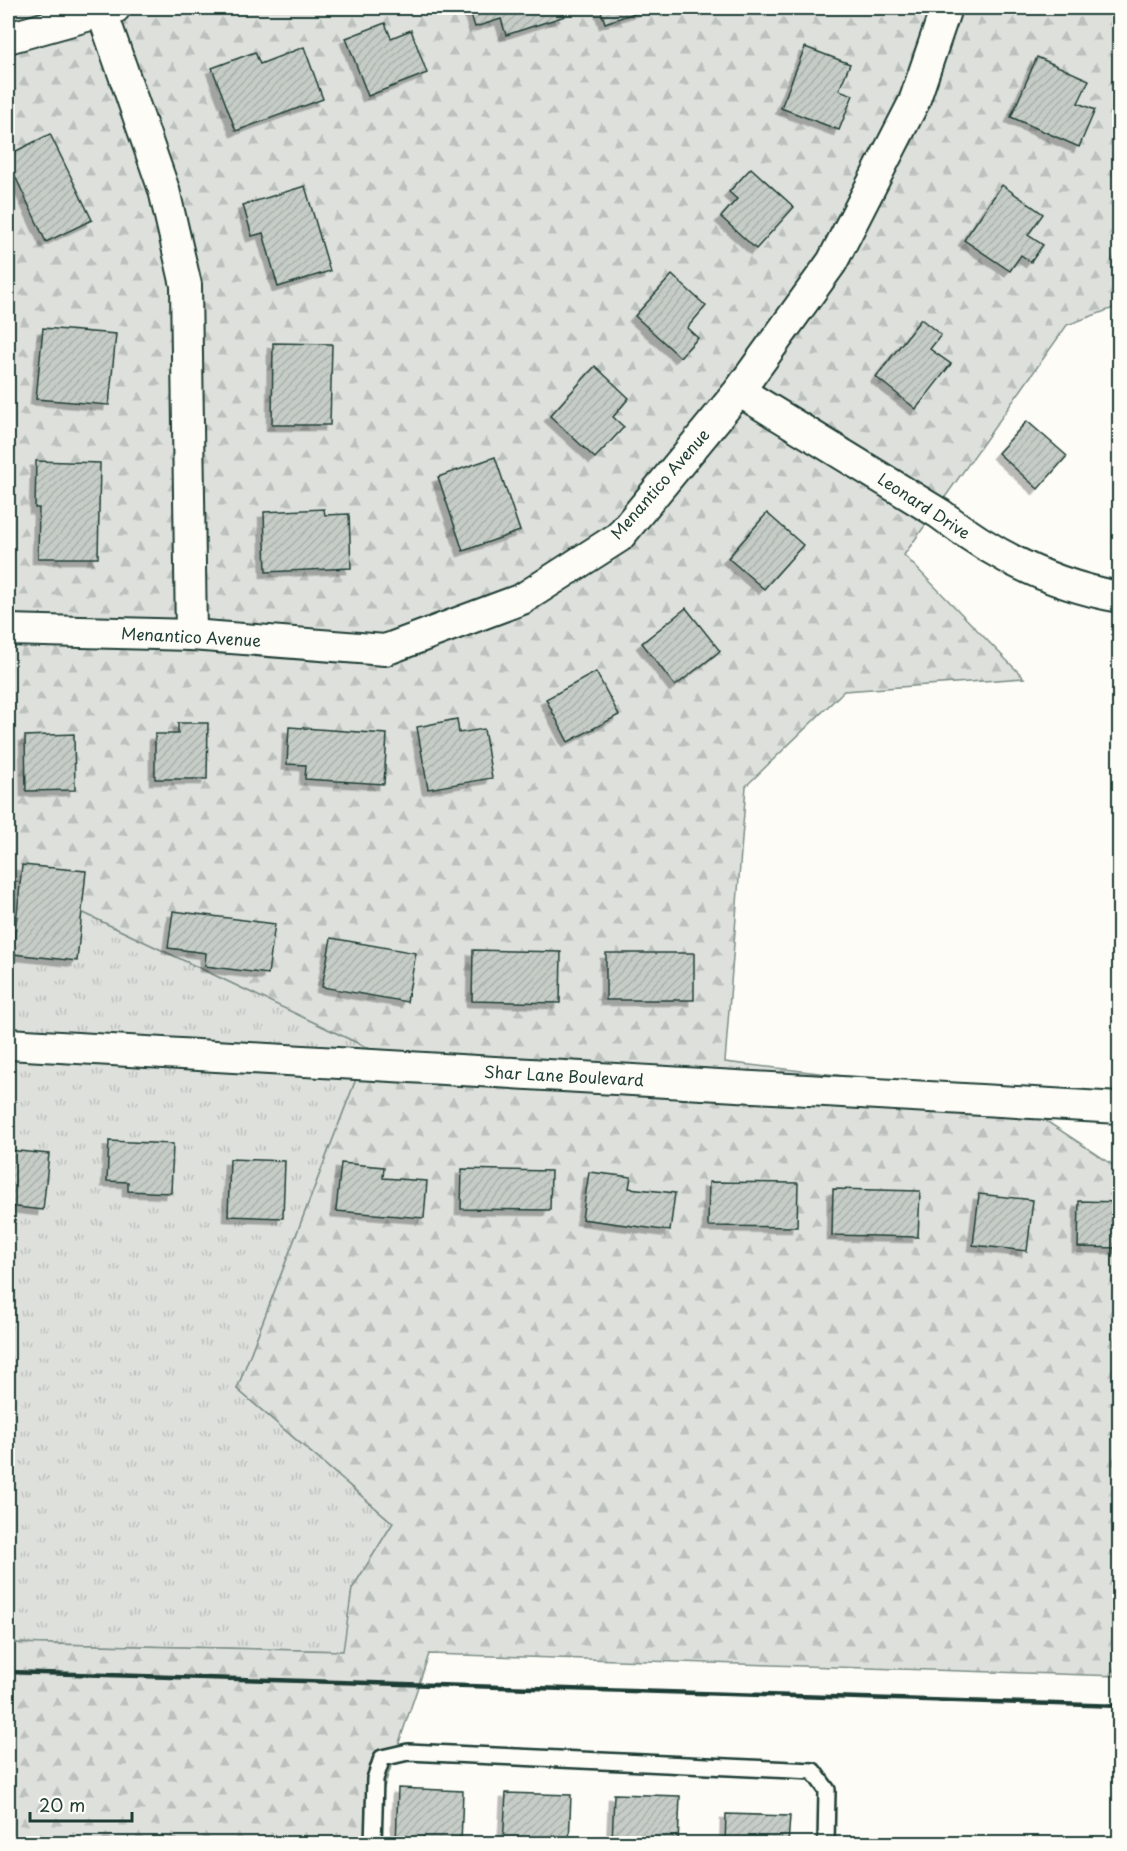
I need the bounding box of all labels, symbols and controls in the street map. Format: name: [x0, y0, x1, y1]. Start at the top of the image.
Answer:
street label: Menantico Avenue: [604, 422, 714, 544]
street label: Leonard Drive: [873, 466, 976, 544]
street label: Menantico Avenue: [121, 620, 262, 652]
street label: Shar Lane Boulevard: [484, 1059, 645, 1091]
scale bar: [30, 1785, 132, 1823]
text: 20 m: [39, 1791, 85, 1818]

